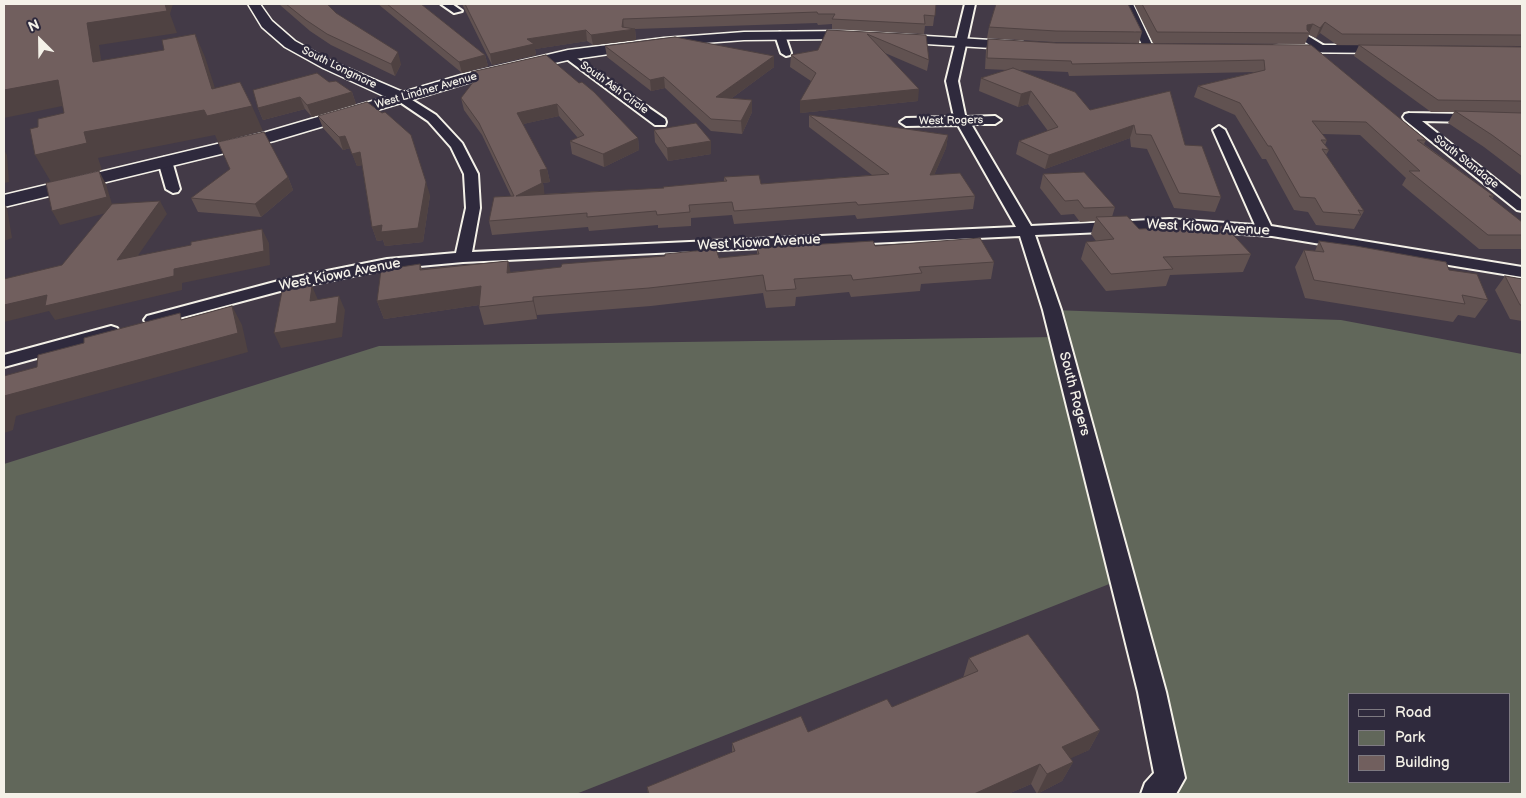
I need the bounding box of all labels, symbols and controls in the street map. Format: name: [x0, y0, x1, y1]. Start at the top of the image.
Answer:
north arrow: [15, 15, 65, 65]
text: N: [26, 16, 42, 36]
street label: South Longmore: [299, 44, 379, 92]
street label: South Ash Circle: [577, 59, 651, 117]
street label: West Lindner Avenue: [373, 70, 479, 112]
street label: West Rogers: [919, 114, 983, 128]
street label: South Standage: [1431, 133, 1501, 191]
street label: West Kiowa Avenue: [1146, 216, 1270, 240]
street label: West Kiowa Avenue: [697, 231, 821, 255]
street label: West Kiowa Avenue: [278, 255, 402, 295]
street label: South Rogers: [1055, 350, 1093, 438]
legend: [1348, 693, 1511, 783]
text: Road: [1395, 703, 1431, 722]
text: Park: [1395, 728, 1425, 747]
text: Building: [1395, 753, 1450, 772]

